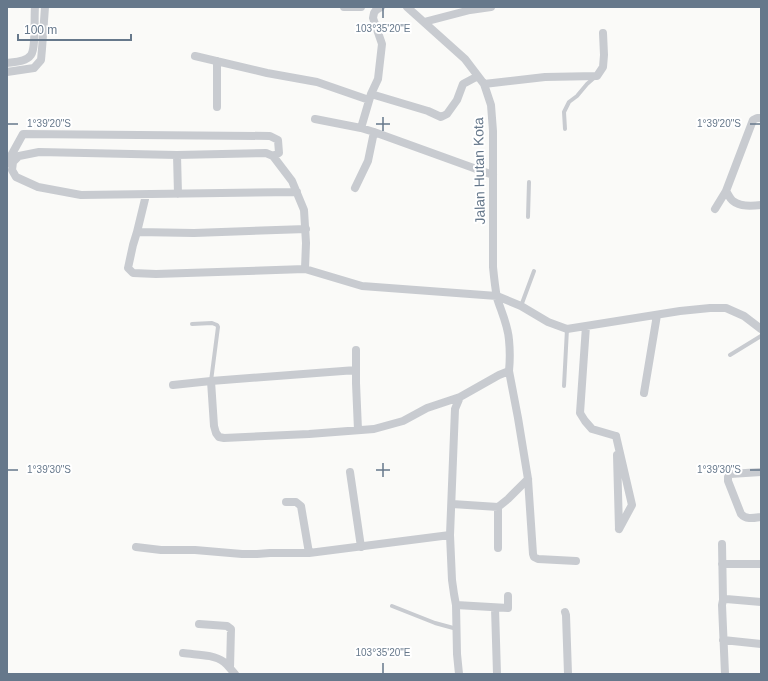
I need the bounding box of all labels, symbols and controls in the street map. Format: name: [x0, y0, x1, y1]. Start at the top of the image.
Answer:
scale bar: [18, 16, 131, 42]
text: 100 m: [24, 23, 57, 37]
text: 103°35'20"E: [355, 23, 411, 34]
street label: Jalan Hutan Kota: [470, 117, 488, 225]
text: 1°39'20"S: [27, 118, 71, 129]
text: 1°39'20"S: [697, 118, 741, 129]
text: 1°39'30"S: [27, 464, 71, 475]
text: 1°39'30"S: [697, 464, 741, 475]
text: 103°35'20"E: [355, 647, 411, 658]

